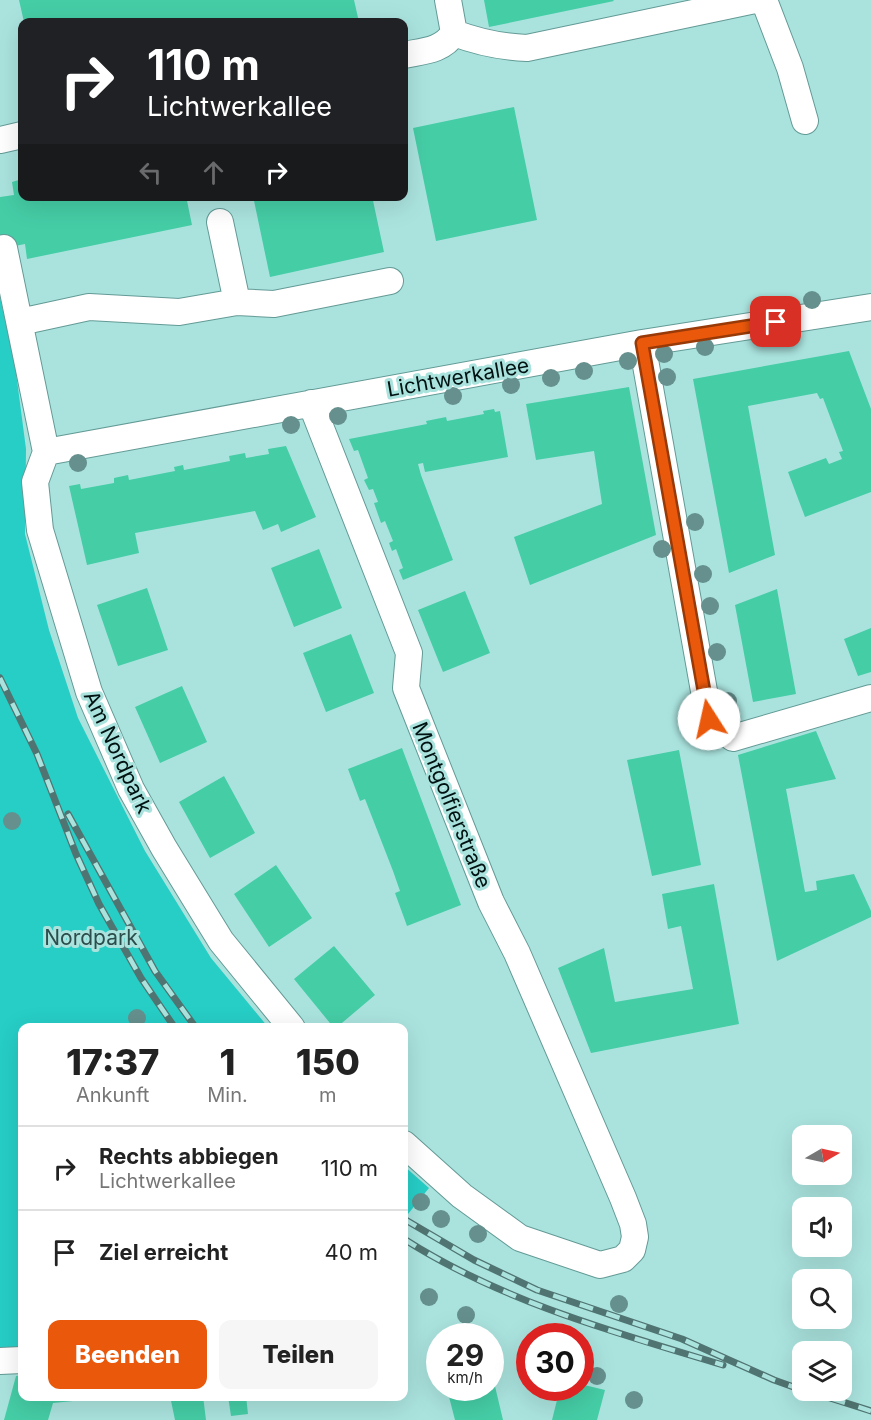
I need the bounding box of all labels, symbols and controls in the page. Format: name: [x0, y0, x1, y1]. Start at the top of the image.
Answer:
text: 110 m: [147, 39, 260, 90]
icon: right: [48, 42, 126, 120]
text: Lichtwerkallee: [147, 90, 332, 123]
icon: left: [134, 156, 167, 189]
icon: ahead: [197, 156, 230, 189]
icon: right: [260, 156, 293, 189]
pin: [750, 296, 801, 347]
icon: arrive: [759, 305, 792, 338]
street label: Lichtwerkallee: [385, 352, 531, 402]
street label: Am Nordpark: [79, 687, 157, 818]
position arrow: [677, 687, 741, 751]
street label: Montgolfierstraße: [407, 718, 497, 892]
park label: Nordpark: [44, 925, 138, 950]
text: 17:37: [66, 1040, 159, 1084]
text: 1: [220, 1040, 235, 1084]
text: 150: [296, 1040, 360, 1084]
text: Ankunft: [76, 1083, 149, 1107]
text: Min.: [207, 1083, 248, 1107]
text: m: [319, 1083, 337, 1107]
north arrow: [792, 1125, 852, 1185]
map controls: [792, 1125, 852, 1401]
text: Rechts abbiegen: [99, 1143, 279, 1169]
icon: right: [48, 1152, 81, 1185]
text: 110 m: [321, 1155, 378, 1181]
text: Lichtwerkallee: [99, 1169, 236, 1193]
button: sound: [792, 1197, 852, 1257]
icon: arrive: [48, 1236, 81, 1269]
text: Ziel erreicht: [99, 1239, 228, 1265]
text: 40 m: [324, 1239, 378, 1265]
button: search: [792, 1269, 852, 1329]
button: Beenden: [48, 1320, 207, 1389]
button: Teilen: [219, 1320, 378, 1389]
speed limit sign: 30: [516, 1323, 594, 1401]
text: 29: [446, 1337, 484, 1373]
button: layers: [792, 1341, 852, 1401]
text: km/h: [447, 1368, 483, 1387]

